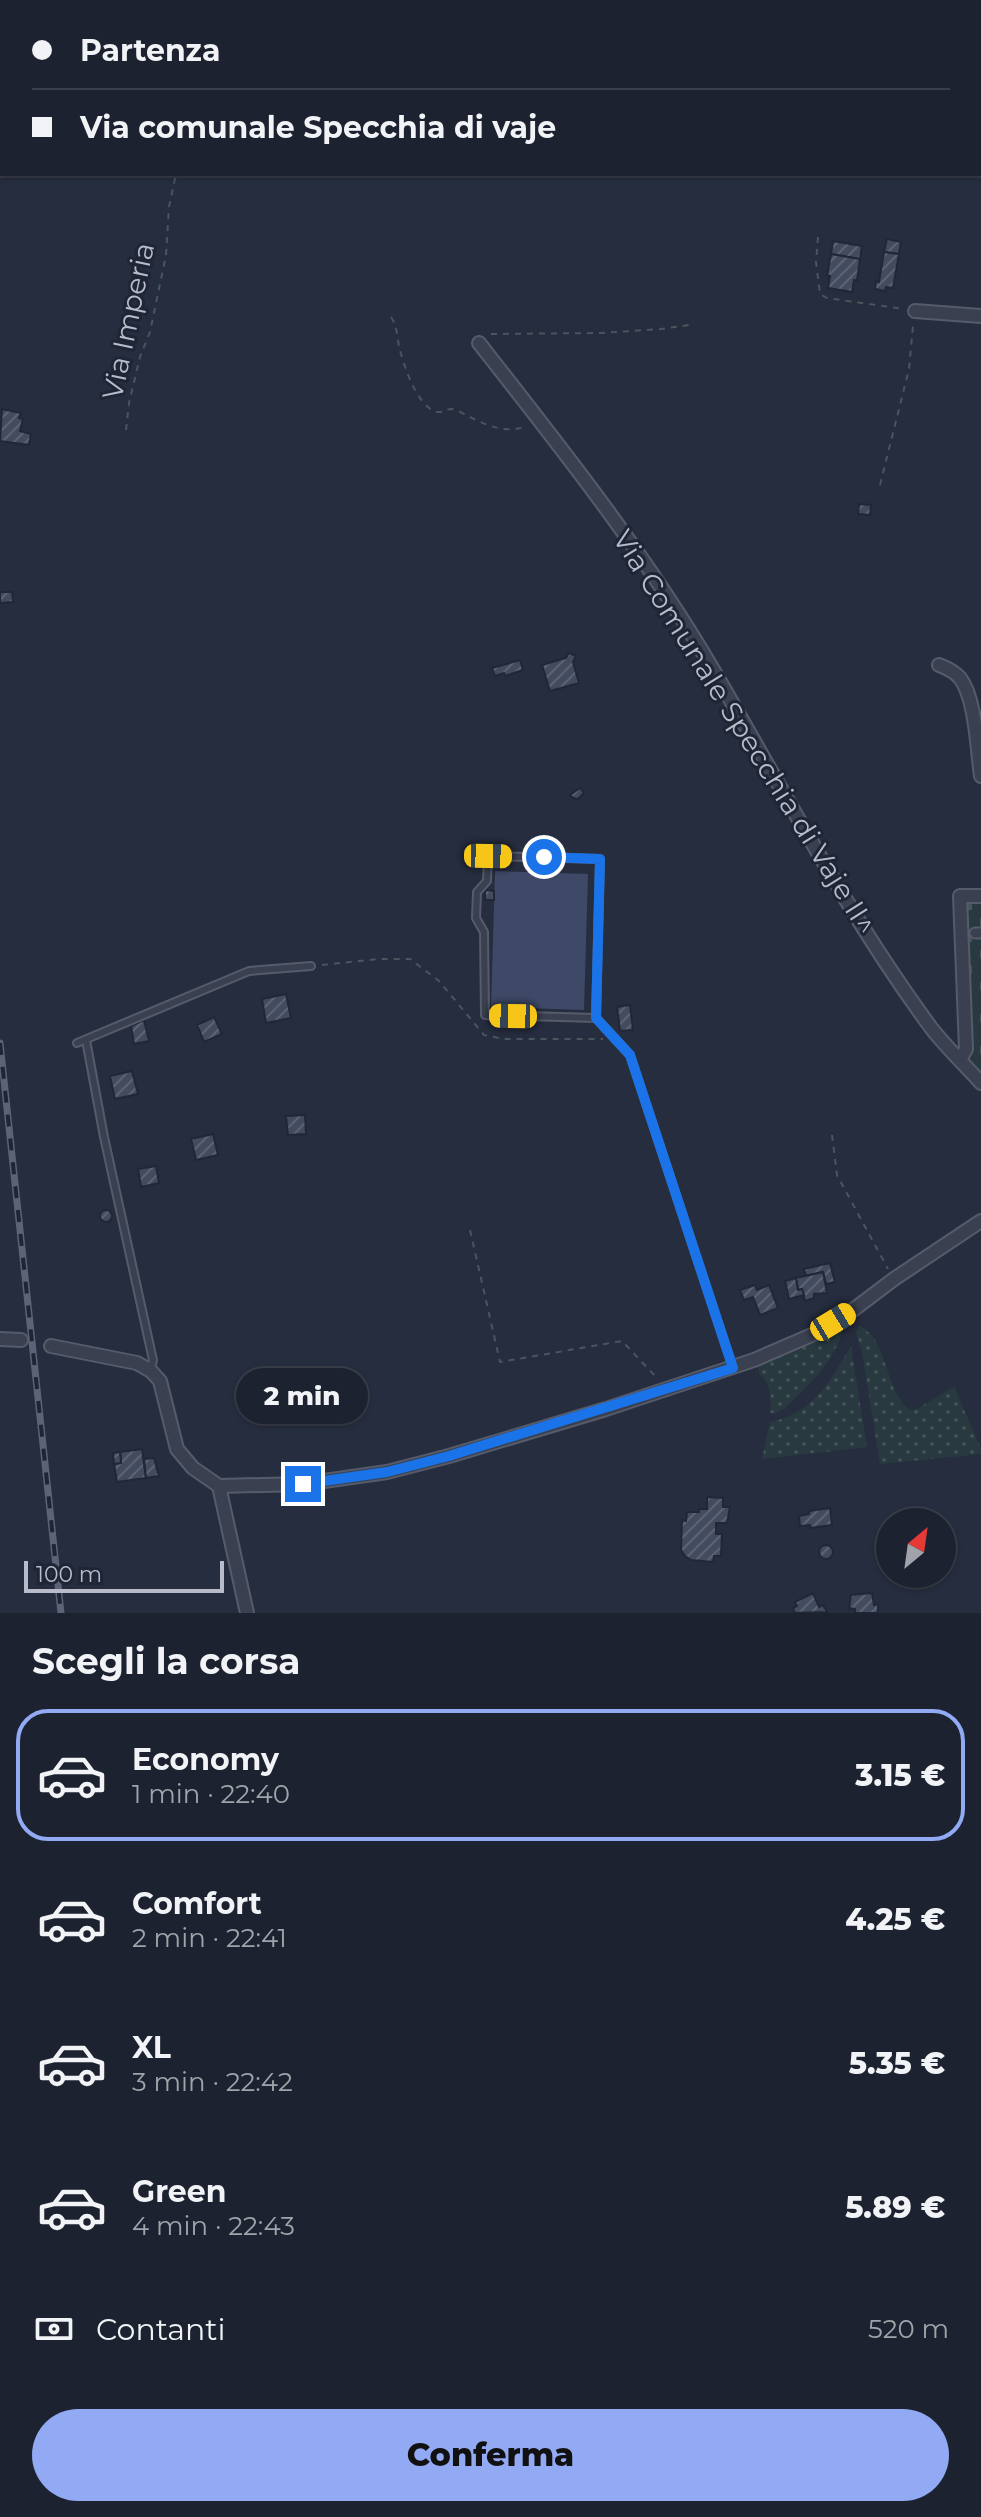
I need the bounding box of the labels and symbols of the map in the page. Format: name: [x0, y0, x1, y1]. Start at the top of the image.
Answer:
street label: Via Imperia: [95, 239, 161, 403]
street label: Via Comunale Specchia di Vaje II^: [606, 523, 884, 941]
route start: [526, 839, 562, 875]
car: [464, 844, 512, 868]
car: [489, 1004, 537, 1028]
car: [806, 1299, 860, 1345]
callout: 2 min: [237, 1368, 369, 1424]
route end: [285, 1466, 321, 1502]
north arrow: [876, 1508, 956, 1588]
scale bar: [24, 1557, 224, 1593]

